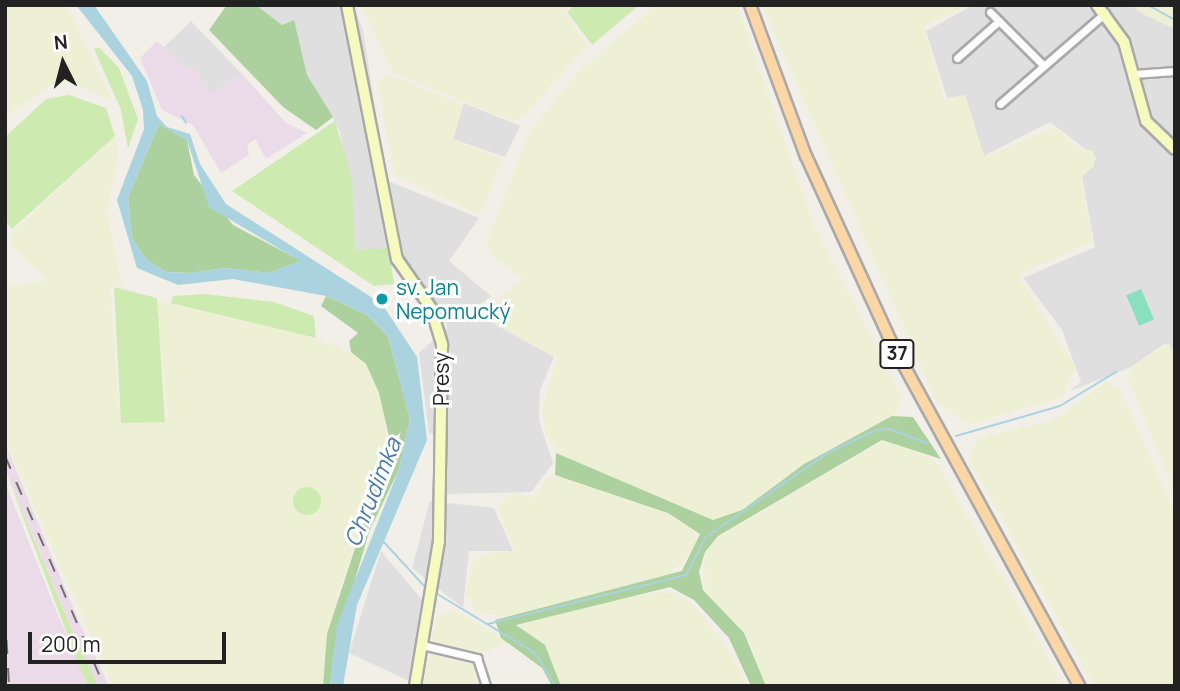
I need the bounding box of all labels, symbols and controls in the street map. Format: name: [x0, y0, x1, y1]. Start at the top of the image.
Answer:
north arrow: [28, 28, 98, 98]
text: N: [53, 28, 69, 56]
place label: sv. Jan Nepomucký: [396, 274, 511, 324]
marker: sv. Jan Nepomucký: [374, 291, 390, 307]
road number: 37: [878, 338, 916, 370]
street label: Presy: [428, 352, 454, 406]
water label: Chrudimka: [338, 434, 406, 550]
scale bar: [32, 618, 229, 662]
text: 200 m: [41, 630, 101, 658]

